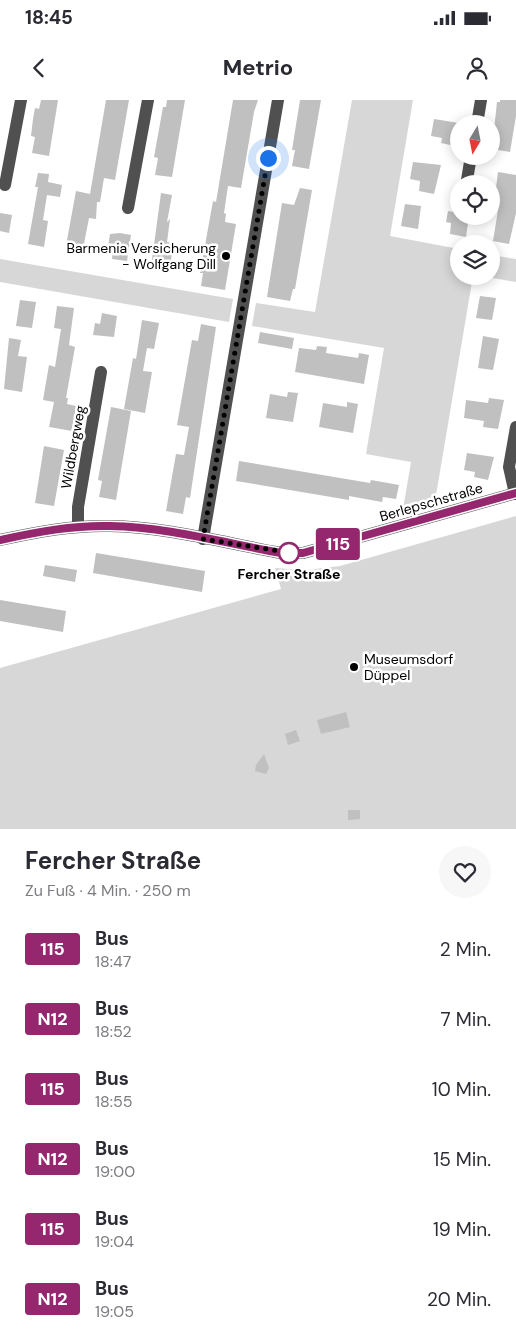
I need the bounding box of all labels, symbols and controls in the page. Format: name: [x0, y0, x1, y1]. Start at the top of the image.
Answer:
text: 18:45: [25, 5, 73, 30]
text: Metrio: [223, 53, 293, 82]
icon: back: [25, 54, 53, 82]
icon: person: [463, 54, 491, 82]
north arrow: [450, 115, 500, 165]
map controls: [450, 115, 500, 285]
your location: [256, 146, 281, 171]
button: locate: [450, 175, 500, 225]
button: layers: [450, 235, 500, 285]
place label: Barmenia Versicherung - Wolfgang Dill: [67, 239, 216, 273]
marker: Barmenia Versicherung - Wolfgang Dill: [220, 250, 232, 262]
street label: Wildbergweg: [57, 404, 89, 490]
street label: Berlepschstraße: [377, 479, 485, 525]
line badge: 115: [309, 528, 367, 560]
text: 115: [326, 532, 350, 556]
marker: Fercher Straße: [278, 542, 300, 564]
place label: Fercher Straße: [238, 565, 340, 583]
place label: Museumsdorf Düppel: [364, 650, 454, 684]
marker: Museumsdorf Düppel: [348, 661, 360, 673]
text: Fercher Straße: [25, 845, 201, 876]
button: heart: [439, 846, 491, 898]
text: Zu Fuß · 4 Min. · 250 m: [25, 880, 191, 901]
text: Bus: [95, 926, 129, 951]
text: 115: [40, 937, 65, 961]
text: 2 Min.: [440, 937, 491, 962]
text: 18:47: [95, 951, 131, 972]
text: Bus: [95, 996, 129, 1021]
text: N12: [37, 1007, 68, 1031]
text: 7 Min.: [441, 1007, 491, 1032]
text: 18:52: [95, 1021, 132, 1042]
text: Bus: [95, 1066, 129, 1091]
text: 115: [40, 1077, 65, 1101]
text: 10 Min.: [432, 1077, 491, 1102]
text: 18:55: [95, 1091, 132, 1112]
text: Bus: [95, 1136, 129, 1161]
text: N12: [37, 1147, 68, 1171]
text: 15 Min.: [433, 1147, 491, 1172]
text: 19:00: [95, 1161, 135, 1182]
text: Bus: [95, 1206, 129, 1231]
text: 115: [40, 1217, 65, 1241]
text: 19 Min.: [433, 1217, 491, 1242]
text: 19:04: [95, 1231, 134, 1252]
text: Bus: [95, 1276, 129, 1301]
text: N12: [37, 1287, 68, 1311]
text: 20 Min.: [427, 1287, 491, 1312]
text: 19:05: [95, 1301, 134, 1322]

